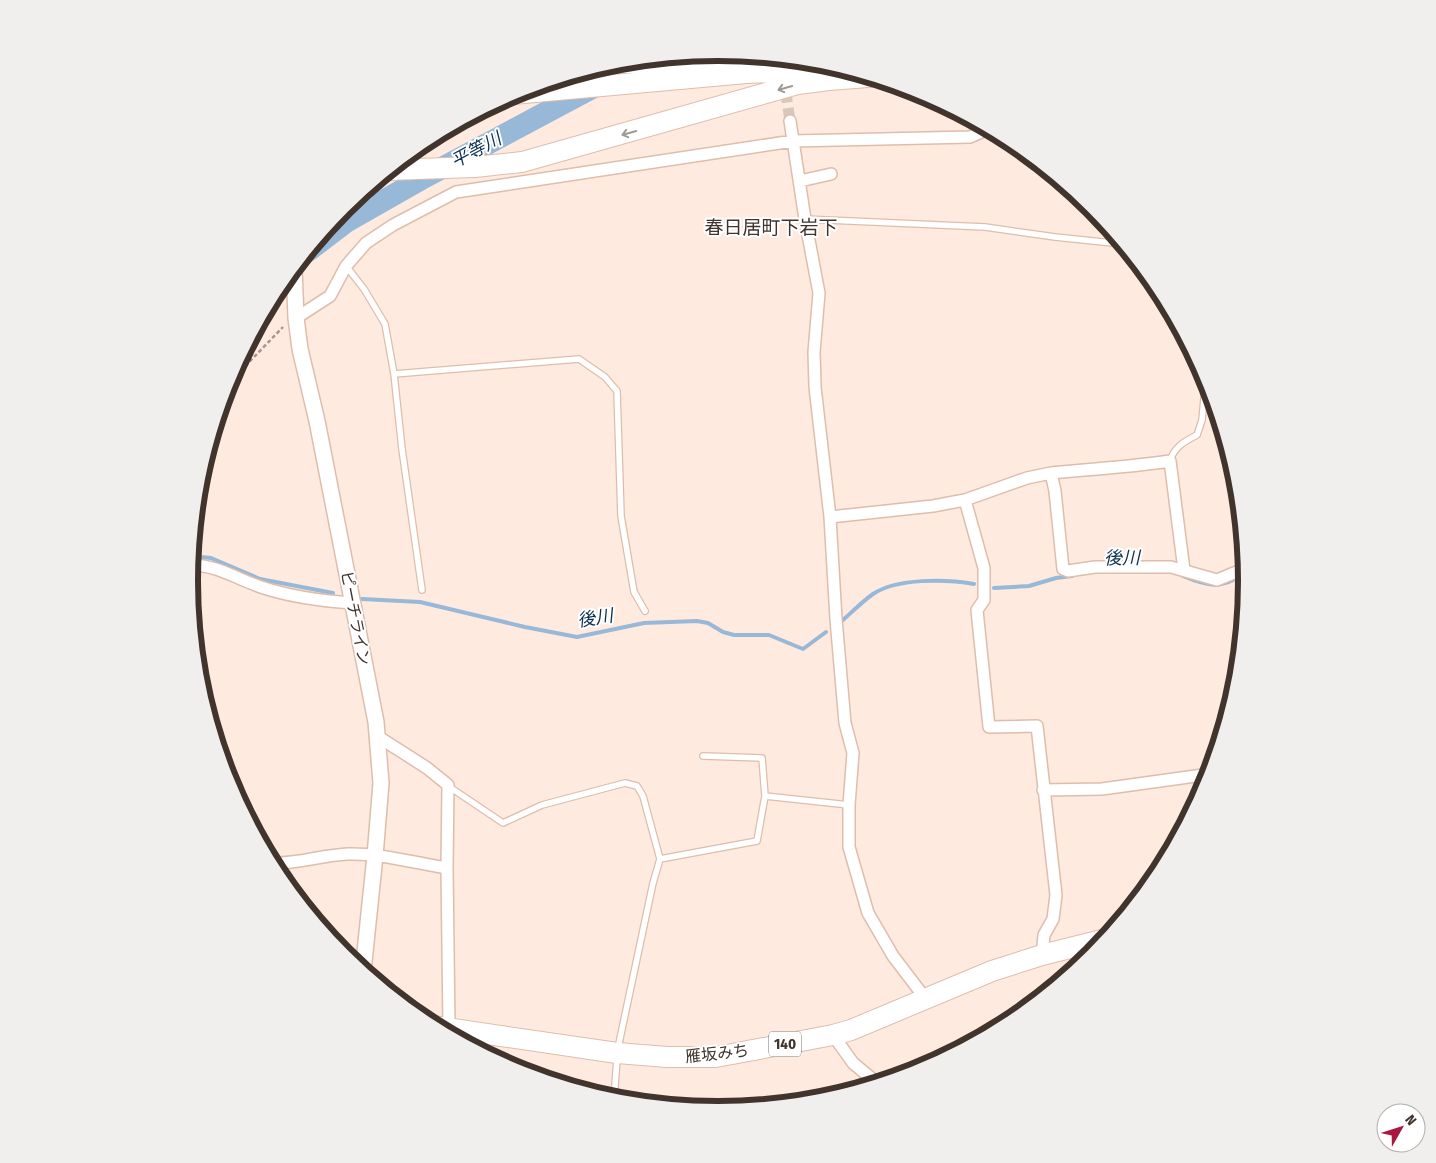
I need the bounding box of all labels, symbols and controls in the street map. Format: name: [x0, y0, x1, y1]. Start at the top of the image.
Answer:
one-way arrow: [778, 83, 794, 93]
water label: 平等川: [447, 127, 507, 172]
one-way arrow: [622, 128, 638, 138]
district label: 春日居町下岩下: [704, 216, 838, 239]
water label: 後川: [1104, 547, 1142, 569]
street label: ピーチライン: [337, 569, 374, 667]
water label: 後川: [576, 604, 616, 632]
road number: 140: [769, 1032, 801, 1056]
street label: 雁坂みち: [684, 1041, 750, 1066]
north arrow: [1376, 1103, 1426, 1153]
text: N: [1401, 1112, 1420, 1129]

